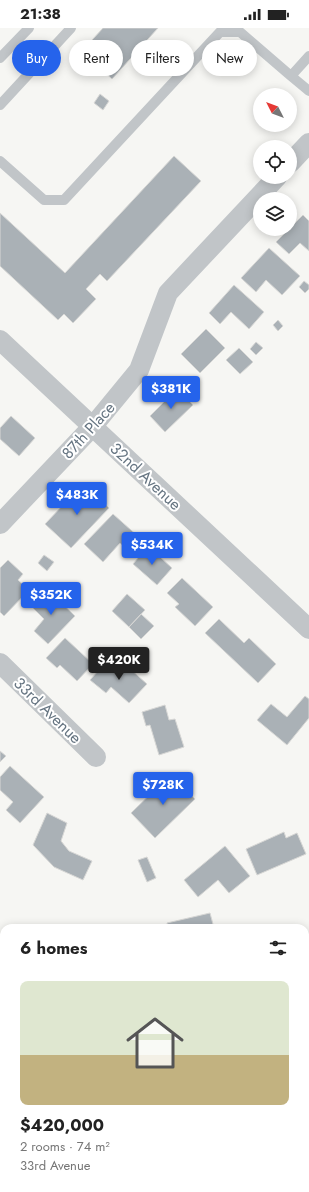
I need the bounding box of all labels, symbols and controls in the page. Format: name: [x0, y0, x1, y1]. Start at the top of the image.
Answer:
text: 21:38: [20, 3, 61, 25]
chip: Buy: [12, 40, 61, 76]
chip: Rent: [69, 40, 123, 76]
chip: Filters: [131, 40, 194, 76]
chip: New: [202, 40, 257, 76]
north arrow: [253, 88, 297, 132]
map controls: [253, 88, 297, 236]
button: locate: [253, 140, 297, 184]
button: layers: [253, 192, 297, 236]
pin: $381K: [143, 376, 199, 410]
text: $381K: [151, 379, 191, 398]
street label: 87th Place: [56, 397, 120, 464]
street label: 32nd Avenue: [105, 437, 186, 515]
pin: $483K: [49, 482, 105, 516]
text: $483K: [56, 485, 98, 504]
pin: $534K: [124, 532, 180, 566]
text: $534K: [131, 535, 173, 554]
pin: $352K: [23, 582, 79, 616]
text: $352K: [30, 585, 72, 604]
pin: $420K: [91, 647, 147, 681]
text: $420K: [97, 650, 141, 669]
street label: 33rd Avenue: [8, 672, 87, 749]
pin: $728K: [135, 772, 191, 806]
text: $728K: [142, 775, 184, 794]
text: 6 homes: [20, 936, 88, 960]
icon: filters: [267, 937, 289, 959]
icon: home: [119, 1007, 191, 1079]
text: $420,000: [20, 1113, 104, 1137]
text: 2 rooms · 74 m²: [20, 1137, 110, 1156]
text: 33rd Avenue: [20, 1156, 90, 1175]

